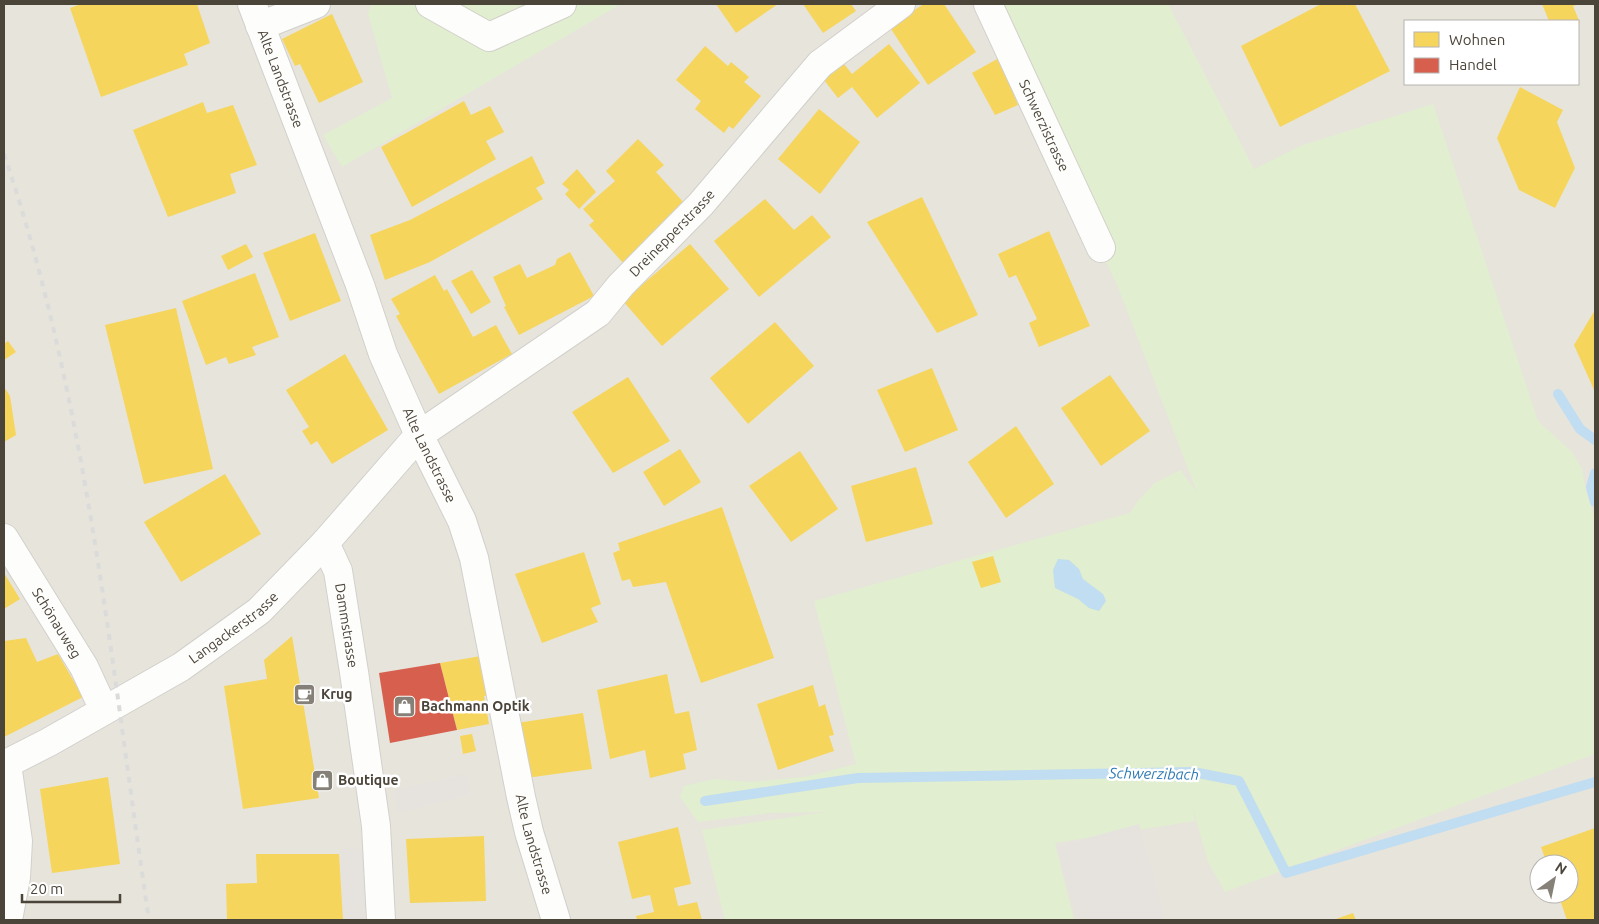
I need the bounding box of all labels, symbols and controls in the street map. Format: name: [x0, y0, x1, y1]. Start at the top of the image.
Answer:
legend: [1404, 20, 1579, 85]
street label: Alte Landstrasse: [255, 27, 307, 130]
text: Wohnen: [1449, 31, 1505, 48]
text: Handel: [1449, 56, 1497, 73]
street label: Schwerzistrasse: [1016, 77, 1073, 174]
street label: Dreinepperstrasse: [626, 186, 718, 280]
street label: Alte Landstrasse: [400, 405, 459, 505]
street label: Dammstrasse: [332, 582, 361, 669]
street label: Schönauweg: [29, 585, 85, 661]
street label: Langackerstrasse: [186, 588, 281, 667]
cafe icon: Krug: [293, 682, 317, 706]
place label: Krug: [321, 686, 353, 702]
shop icon: Bachmann Optik: [393, 694, 417, 718]
place label: Bachmann Optik: [421, 698, 530, 714]
water label: Schwerzibach: [1108, 764, 1199, 783]
shop icon: Boutique: [310, 768, 334, 792]
place label: Boutique: [338, 772, 398, 788]
street label: Alte Landstrasse: [513, 792, 556, 896]
north arrow: [1529, 854, 1579, 904]
text: N: [1552, 859, 1570, 878]
scale bar: [22, 872, 120, 904]
text: 20 m: [30, 880, 63, 897]

